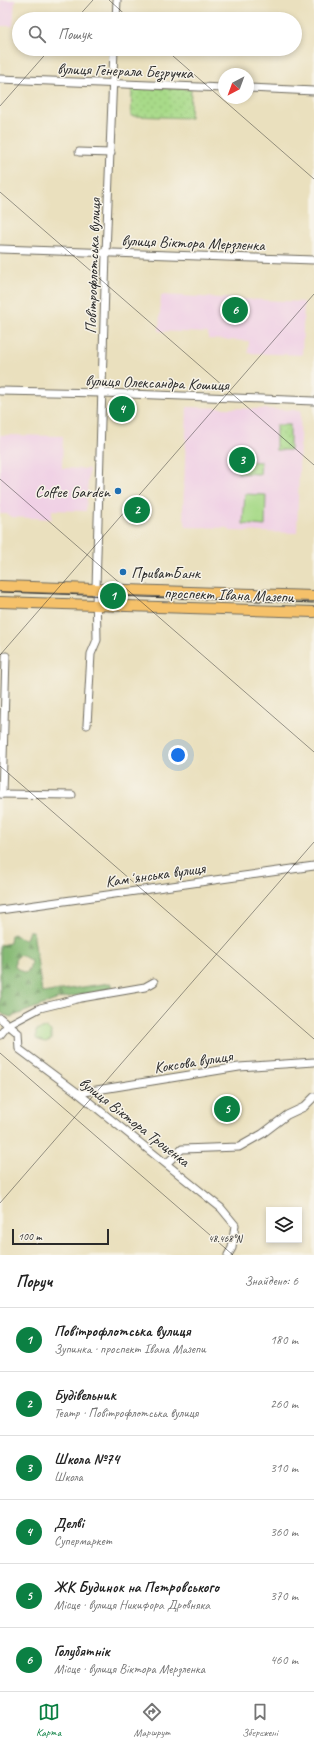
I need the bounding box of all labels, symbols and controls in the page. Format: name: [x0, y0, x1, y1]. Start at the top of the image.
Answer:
search box: [12, 12, 302, 56]
icon: search: [26, 23, 48, 45]
text: Пошук: [58, 25, 91, 44]
street label: вулиця Генерала Безручка: [57, 59, 194, 83]
north arrow: [218, 68, 254, 104]
street label: Повітрофлотська вулиця: [81, 196, 105, 334]
street label: вулиця Віктора Мерзленка: [121, 231, 267, 256]
pin: 6: [222, 295, 248, 325]
street label: вулиця Олександра Кошиця: [85, 371, 231, 396]
pin: 4: [109, 394, 135, 424]
pin: 3: [229, 445, 255, 475]
place label: Coffee Garden: [35, 482, 111, 502]
marker: Coffee Garden: [113, 486, 123, 496]
pin: 2: [124, 495, 150, 525]
place label: ПриватБанк: [131, 563, 201, 583]
marker: ПриватБанк: [118, 567, 128, 577]
pin: 1: [100, 581, 126, 611]
street label: проспект Івана Мазепи: [164, 583, 295, 607]
your location: [168, 745, 188, 765]
street label: Камʼянська вулиця: [104, 858, 207, 892]
street label: Коксова вулиця: [153, 1046, 235, 1078]
street label: вулиця Віктора Троценка: [75, 1072, 195, 1172]
pin: 5: [214, 1094, 240, 1124]
map controls: [266, 1207, 302, 1243]
button: layers: [266, 1207, 302, 1243]
scale bar: [12, 1227, 109, 1246]
text: 100 m: [18, 1229, 42, 1243]
text: 48.468°N: [208, 1232, 244, 1245]
text: Поруч: [16, 1271, 52, 1292]
text: Знайдено: 6: [244, 1273, 298, 1289]
text: Повітрофлотська вулиця: [54, 1322, 191, 1341]
text: 1: [26, 1332, 32, 1348]
text: 180 m: [270, 1332, 298, 1348]
text: Зупинка · проспект Івана Мазепи: [54, 1341, 206, 1357]
text: Будівельник: [54, 1386, 116, 1405]
text: 2: [26, 1396, 32, 1412]
text: 260 m: [270, 1396, 298, 1412]
text: Театр · Повітрофлотська вулиця: [54, 1405, 198, 1421]
text: Школа №74: [54, 1450, 119, 1469]
text: 3: [26, 1460, 32, 1476]
text: 310 m: [270, 1460, 298, 1476]
text: Школа: [54, 1469, 83, 1485]
text: Делві: [54, 1514, 84, 1533]
text: 4: [26, 1524, 32, 1540]
text: 360 m: [270, 1524, 298, 1540]
text: Супермаркет: [54, 1533, 112, 1549]
text: ЖК Будинок на Петровського: [54, 1578, 219, 1597]
text: 5: [26, 1588, 32, 1604]
text: 370 m: [270, 1588, 298, 1604]
text: Місце · вулиця Никифора Дровняка: [54, 1597, 210, 1613]
text: Голубятнік: [54, 1642, 110, 1661]
text: 6: [26, 1652, 32, 1668]
text: 460 m: [270, 1652, 298, 1668]
text: Місце · вулиця Віктора Мерзленка: [54, 1661, 205, 1677]
tab: Карта: [36, 1701, 61, 1739]
tab: Маршрут: [134, 1701, 170, 1739]
tab: Збережені: [242, 1701, 278, 1739]

